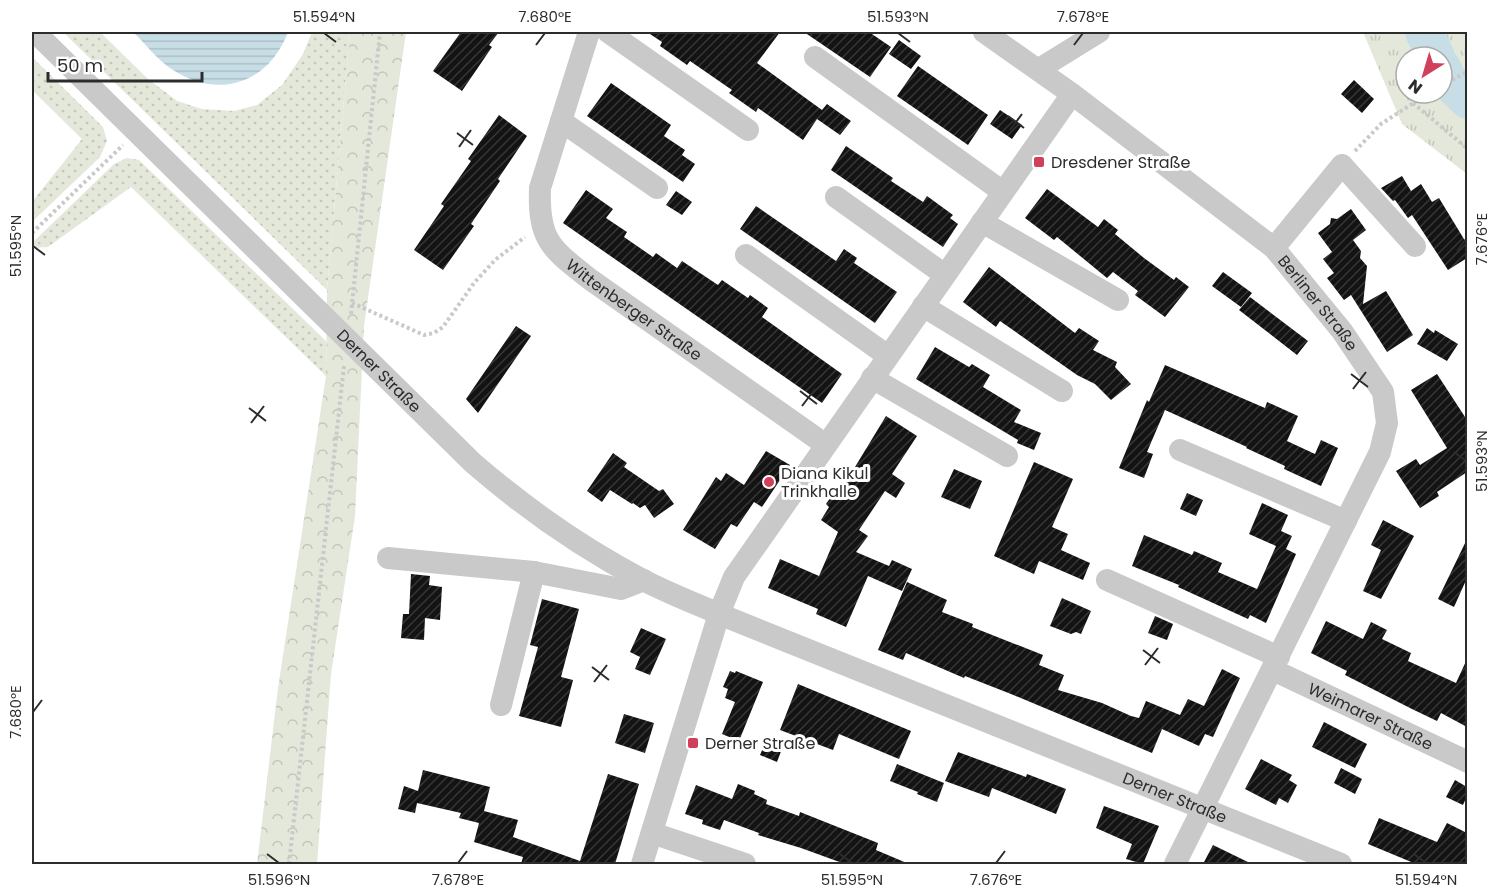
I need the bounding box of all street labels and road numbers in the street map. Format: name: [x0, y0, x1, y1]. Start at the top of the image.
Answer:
street label: Berliner Straße: [1272, 250, 1363, 356]
street label: Wittenberger Straße: [561, 254, 707, 367]
street label: Derner Straße: [331, 324, 426, 418]
street label: Weimarer Straße: [1304, 677, 1437, 756]
street label: Derner Straße: [1119, 766, 1230, 829]

